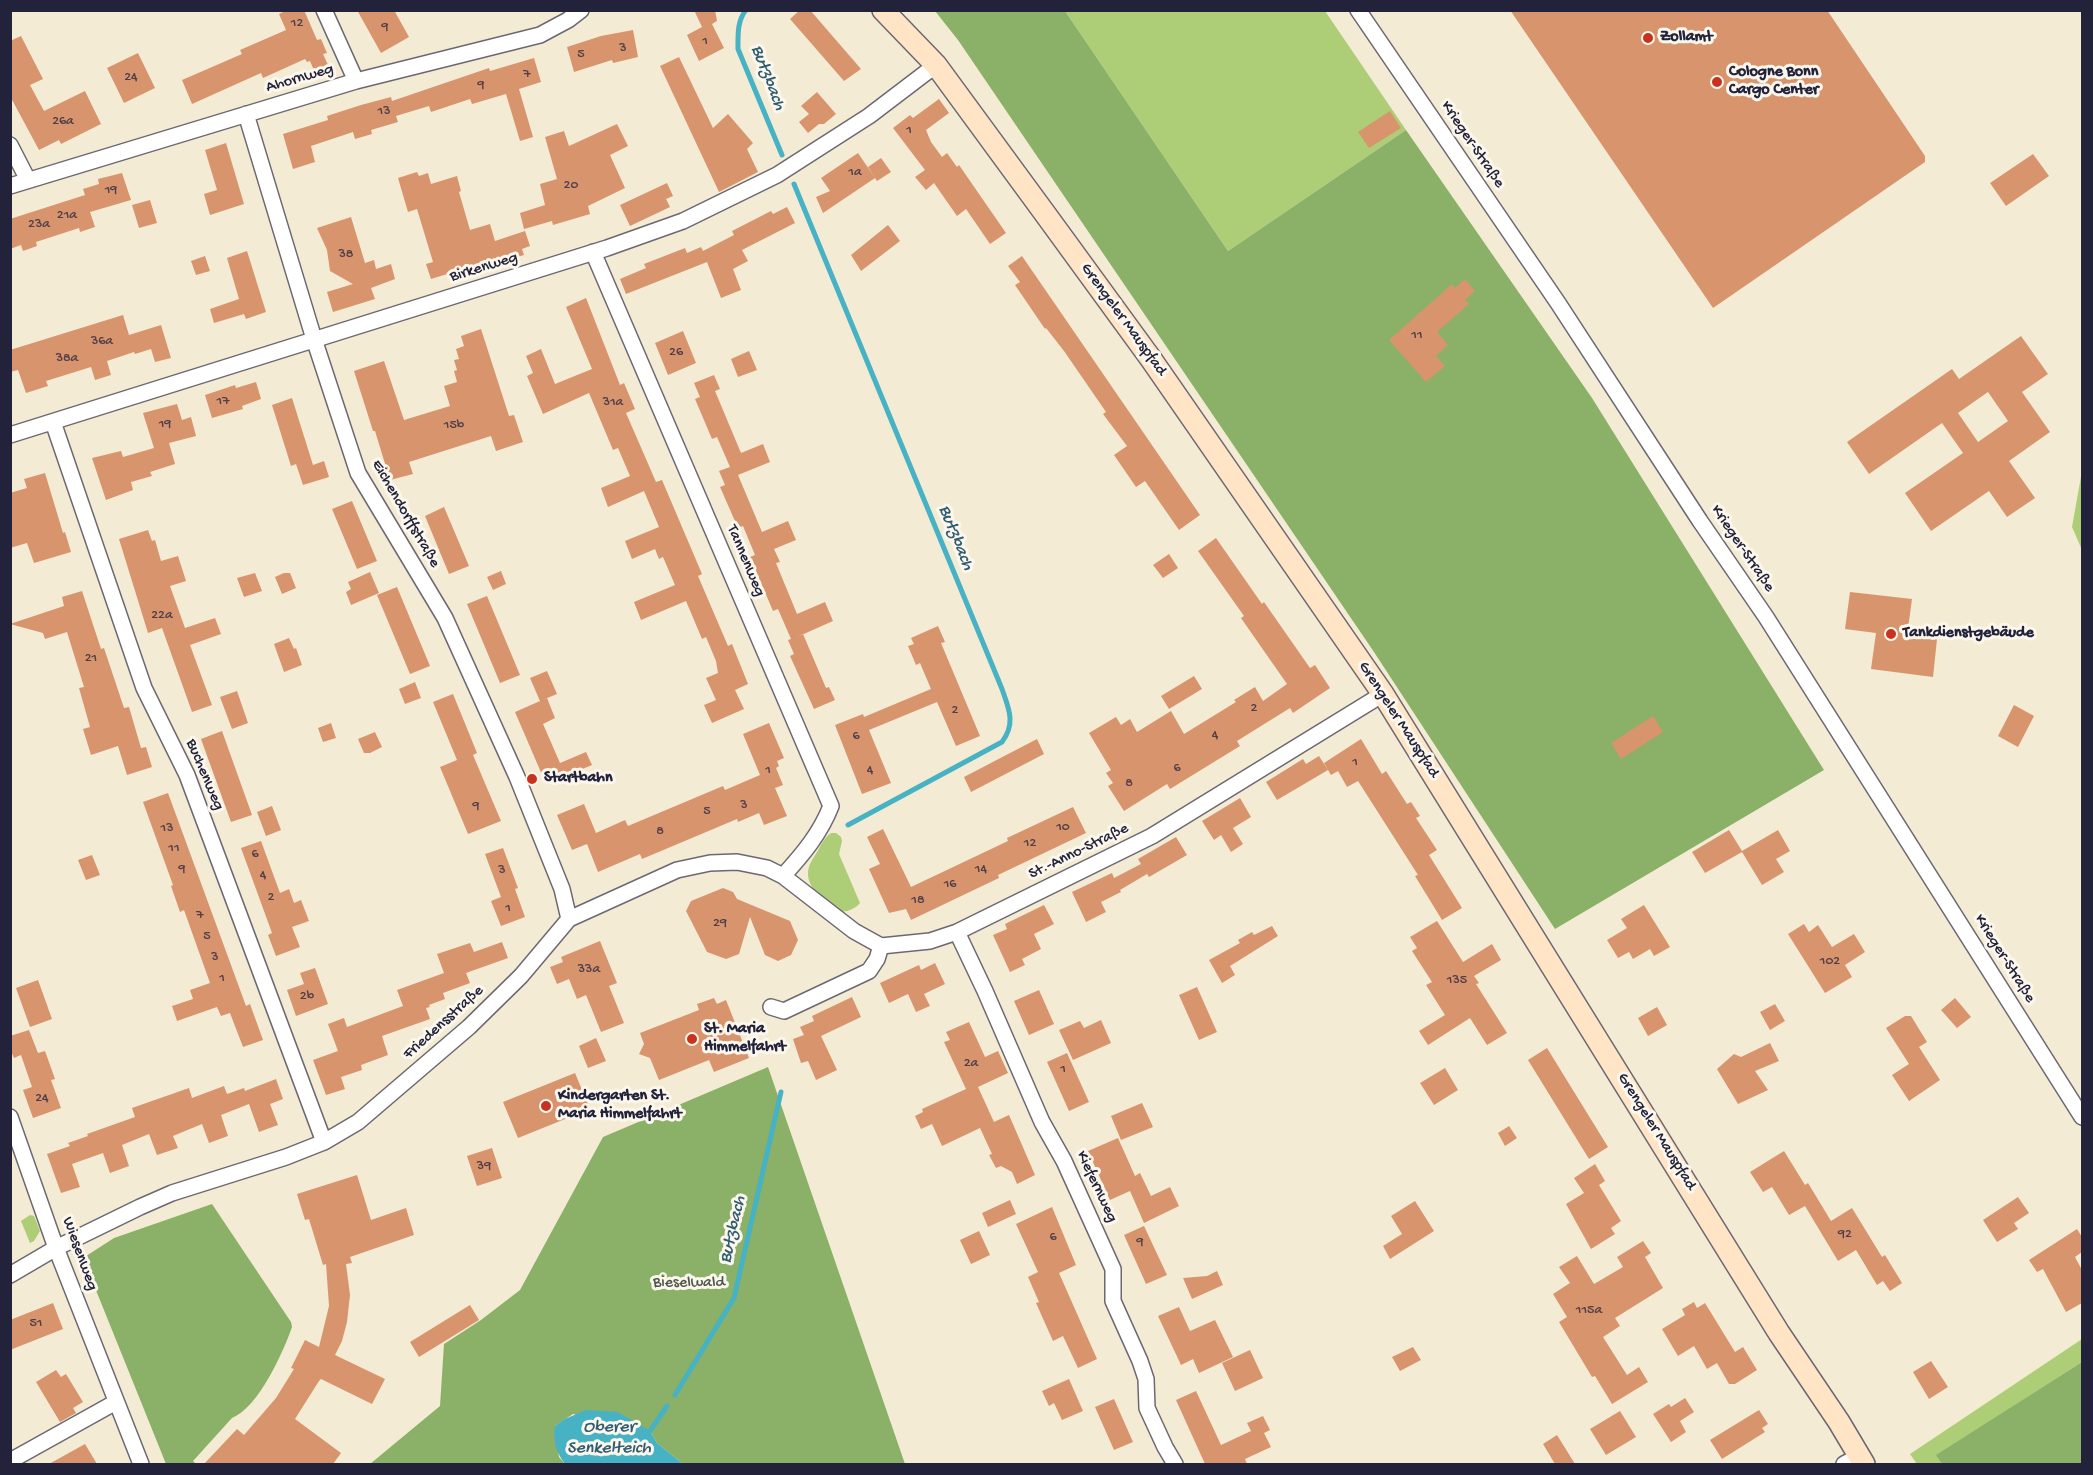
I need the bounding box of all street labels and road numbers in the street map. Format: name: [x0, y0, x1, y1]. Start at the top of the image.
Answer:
street label: Ahornweg: [264, 60, 336, 98]
street label: Krieger-Straße: [1436, 98, 1508, 192]
street label: Birkenweg: [448, 249, 520, 287]
street label: Grengeler Mauspfad: [1076, 260, 1170, 380]
street label: Eichendorffstraße: [366, 457, 444, 571]
street label: Krieger-Straße: [1706, 502, 1778, 596]
street label: Tannenweg: [721, 522, 769, 600]
street label: Grengeler Mauspfad: [1353, 658, 1443, 782]
street label: Buchenweg: [180, 737, 228, 813]
street label: St.-Anno-Straße: [1026, 820, 1132, 884]
street label: Krieger-Straße: [1969, 911, 2039, 1007]
street label: Friedensstraße: [400, 982, 488, 1064]
street label: Grengeler Mauspfad: [1612, 1070, 1700, 1194]
street label: Kiefernweg: [1071, 1148, 1121, 1226]
street label: Wiesenweg: [57, 1215, 101, 1293]

